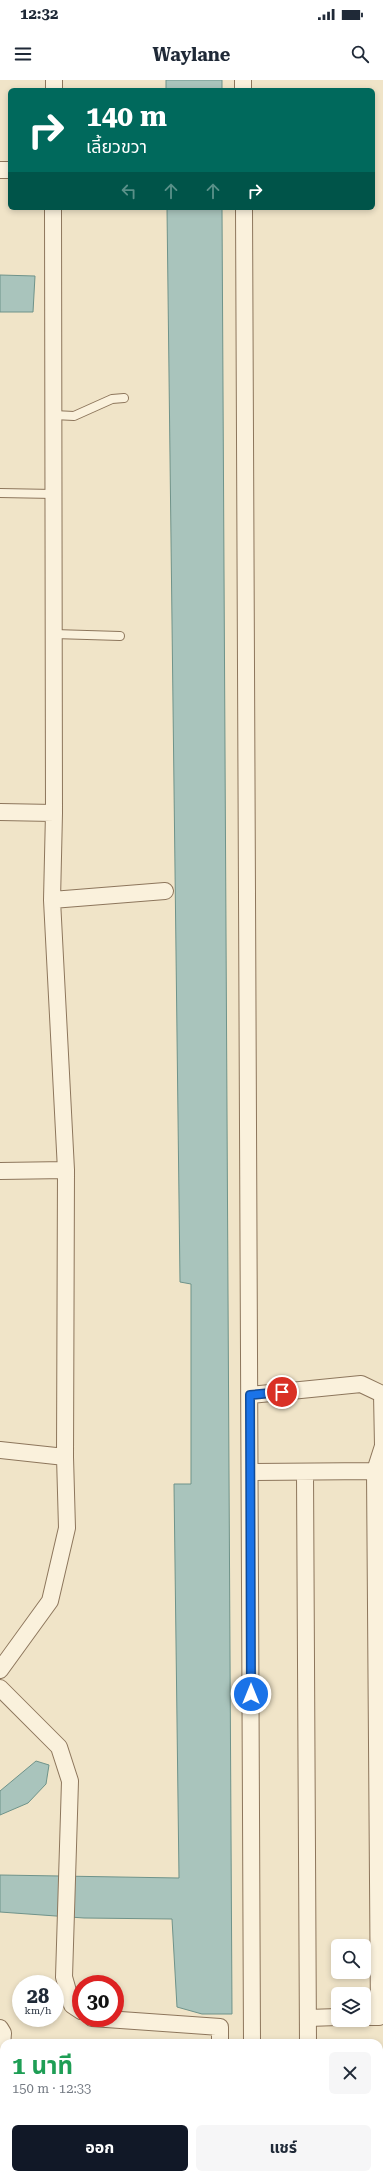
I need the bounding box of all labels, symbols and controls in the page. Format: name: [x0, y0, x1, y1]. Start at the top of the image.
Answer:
text: 12:32: [20, 5, 58, 23]
icon: menu: [12, 43, 34, 65]
icon: search: [349, 43, 371, 65]
text: Waylane: [153, 44, 230, 65]
text: 140 m: [86, 100, 167, 133]
icon: right: [20, 104, 72, 156]
text: เลี้ยวขวา: [86, 136, 147, 157]
icon: left: [118, 180, 140, 202]
icon: ahead: [160, 180, 182, 202]
icon: ahead: [202, 180, 224, 202]
icon: right: [244, 180, 266, 202]
pin: [265, 1375, 299, 1409]
icon: arrive: [271, 1381, 293, 1403]
position arrow: [230, 1673, 272, 1715]
map controls: [331, 1939, 371, 2027]
button: search: [331, 1939, 371, 1979]
speed limit sign: 30: [72, 1975, 124, 2027]
text: 28: [27, 1984, 49, 2008]
button: layers: [331, 1987, 371, 2027]
text: km/h: [25, 2005, 51, 2016]
text: 1 นาที: [12, 2052, 73, 2080]
button: close: [329, 2052, 371, 2094]
text: 150 m · 12:33: [12, 2081, 91, 2096]
button: ออก: [12, 2125, 188, 2171]
button: แชร์: [196, 2125, 371, 2171]

